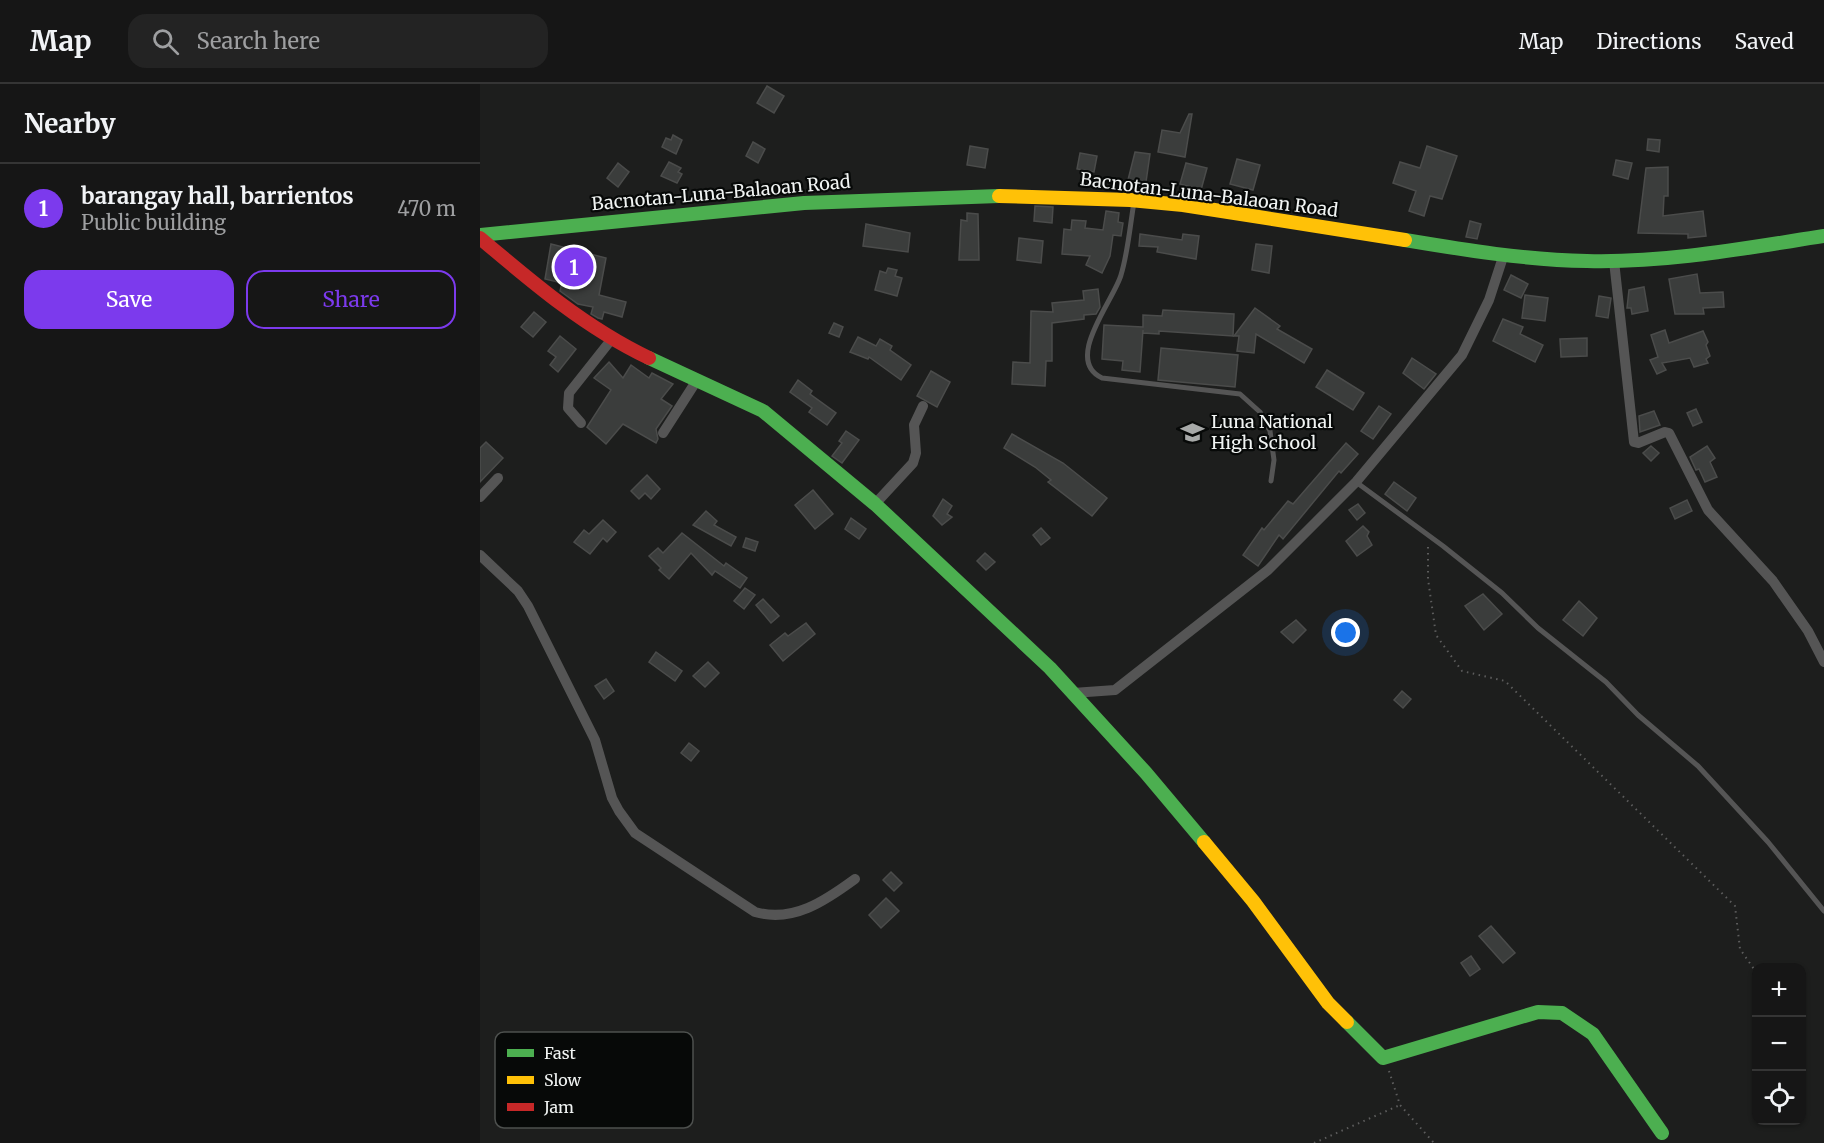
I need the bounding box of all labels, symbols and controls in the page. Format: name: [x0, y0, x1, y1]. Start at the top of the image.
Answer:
search box: [128, 14, 548, 68]
text: Map: [30, 23, 92, 59]
icon: search: [149, 25, 182, 58]
text: Search here: [197, 27, 320, 55]
text: Map: [1519, 28, 1563, 55]
text: Directions: [1596, 28, 1701, 55]
text: Saved: [1734, 28, 1794, 55]
text: Nearby: [24, 107, 116, 140]
street label: Bacnotan-Luna-Balaoan Road: [1079, 167, 1340, 222]
street label: Bacnotan-Luna-Balaoan Road: [591, 170, 852, 215]
text: barangay hall, barrientos: [81, 182, 354, 210]
text: 1: [39, 196, 48, 221]
text: 470 m: [397, 196, 456, 221]
text: Public building: [81, 210, 226, 235]
pin: 1: [554, 244, 593, 290]
button: Save: [24, 270, 234, 329]
button: Share: [246, 270, 456, 329]
place label: Luna National High School: [1211, 410, 1333, 454]
school or university icon: Luna National High School: [1180, 419, 1206, 445]
your location: [1331, 618, 1360, 647]
map controls: [1752, 963, 1806, 1125]
button: +: [1752, 963, 1806, 1017]
button: −: [1752, 1017, 1806, 1071]
legend: [495, 1032, 693, 1128]
text: Fast: [544, 1043, 577, 1063]
text: Slow: [544, 1070, 582, 1090]
button: locate: [1752, 1071, 1806, 1125]
text: Jam: [543, 1097, 574, 1117]

